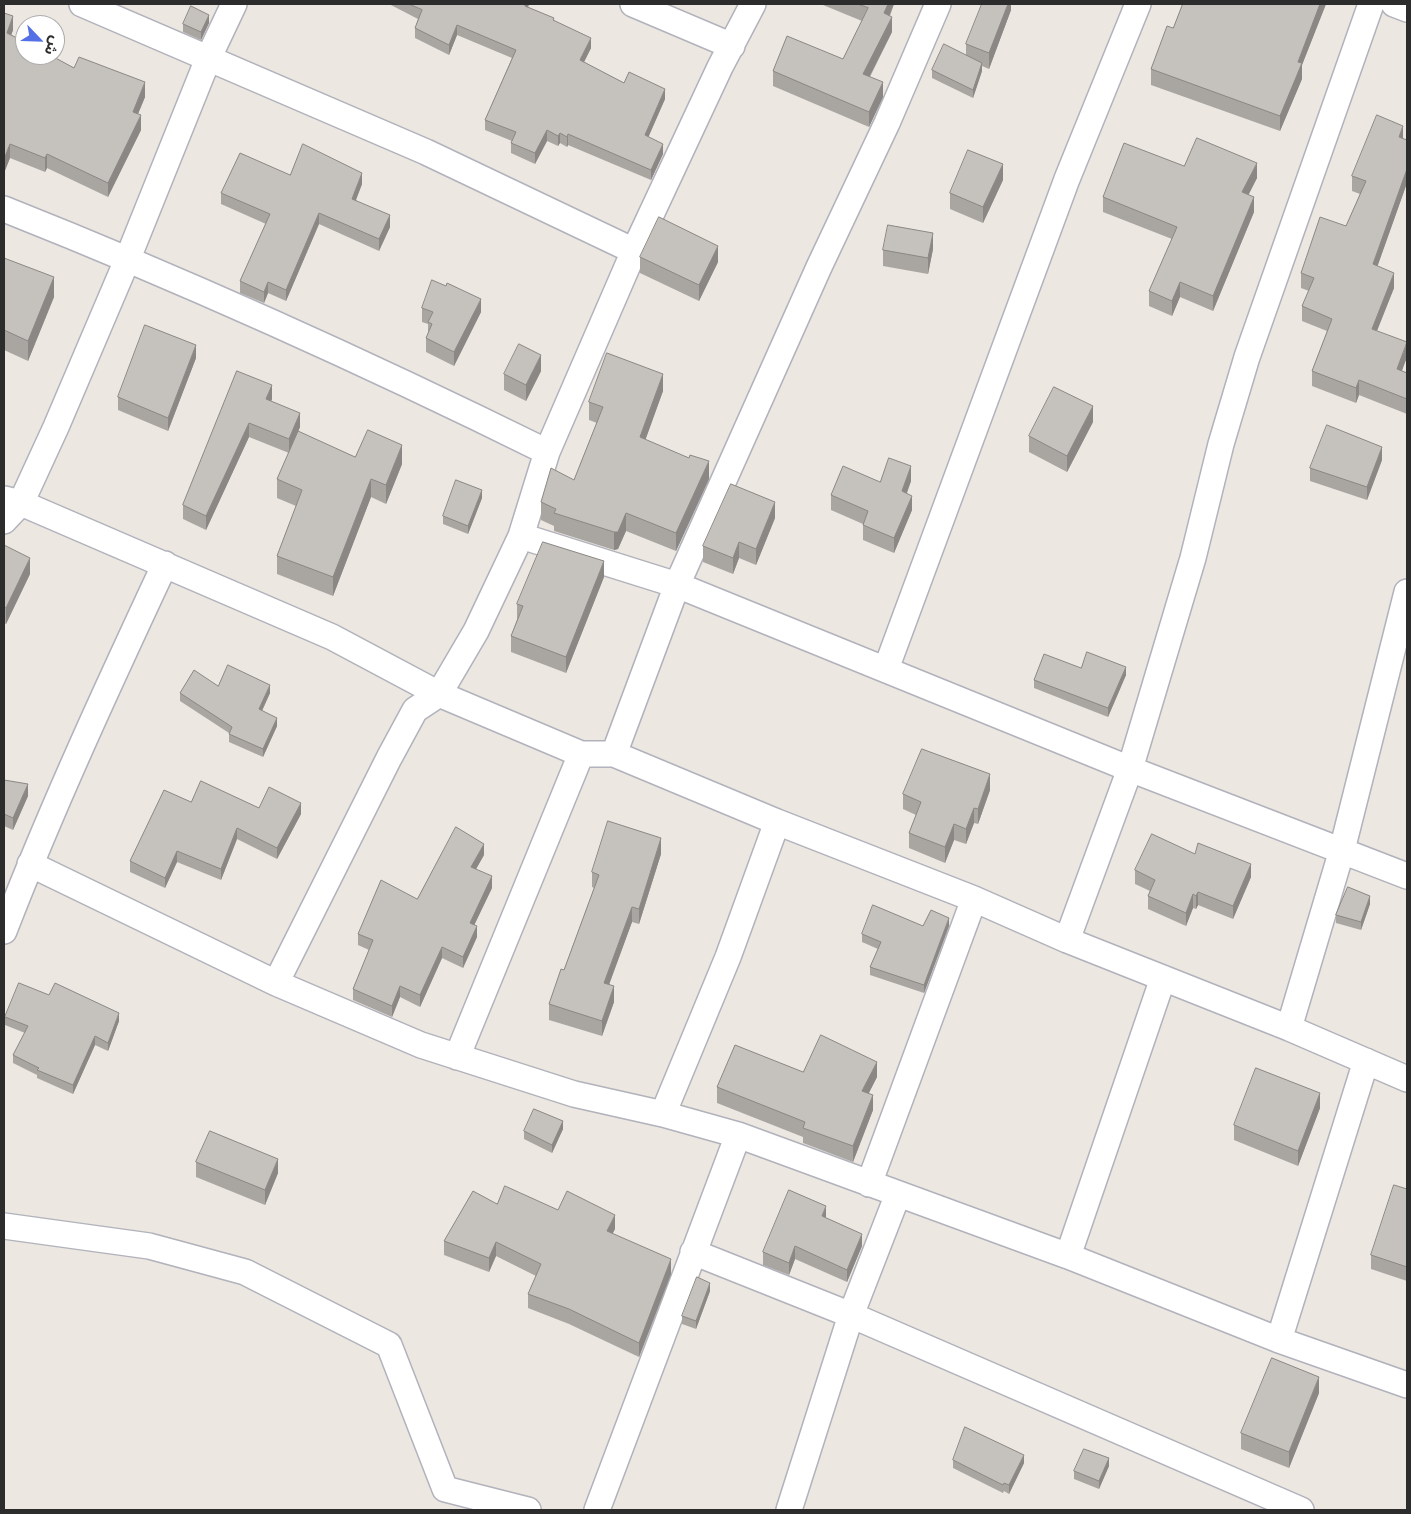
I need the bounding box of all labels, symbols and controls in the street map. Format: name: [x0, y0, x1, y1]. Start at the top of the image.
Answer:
north arrow: [15, 15, 65, 65]
text: ش: [41, 33, 66, 59]

